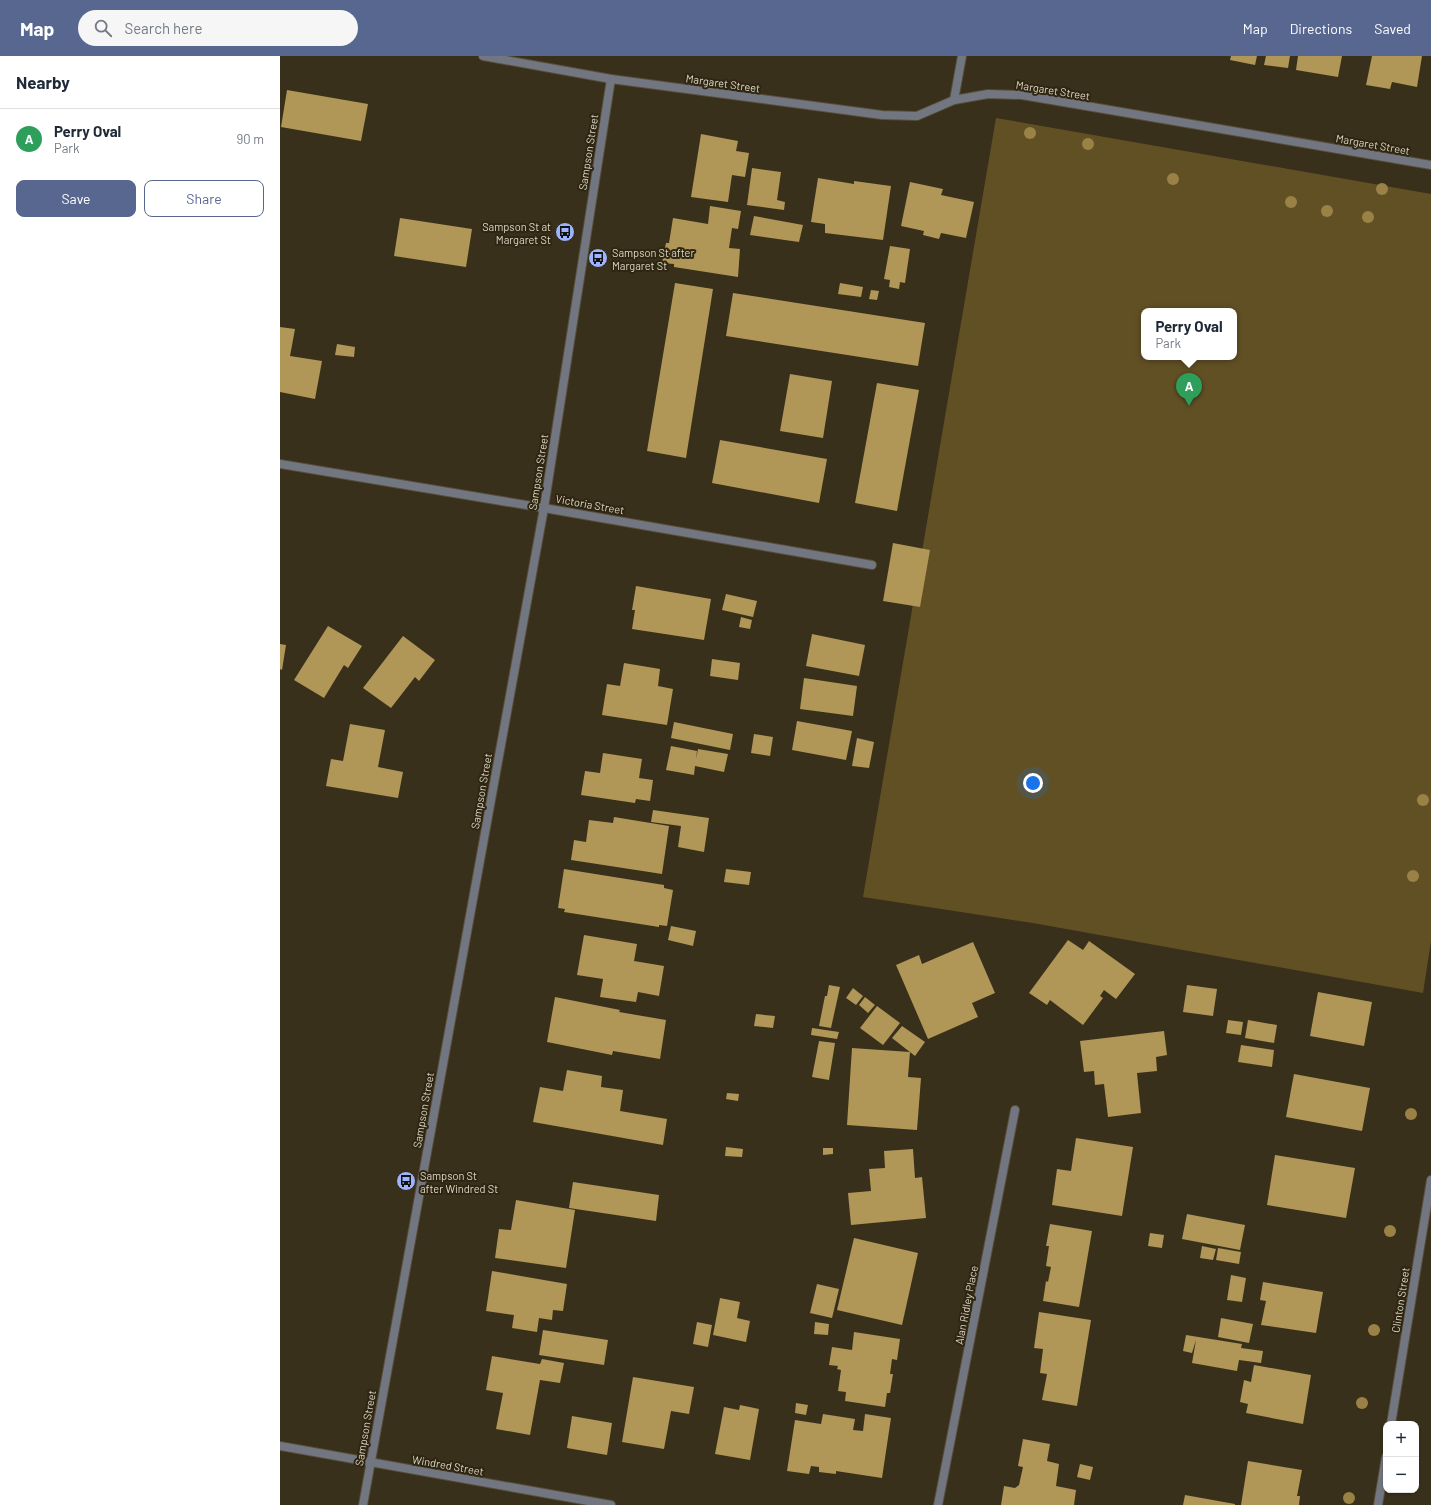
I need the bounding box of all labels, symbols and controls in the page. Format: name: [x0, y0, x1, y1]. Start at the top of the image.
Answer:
search box: [78, 10, 358, 46]
text: Map: [20, 17, 54, 40]
icon: search: [92, 17, 114, 39]
text: Search here: [124, 19, 202, 37]
text: Map: [1243, 20, 1268, 37]
text: Directions: [1290, 20, 1352, 37]
text: Saved: [1374, 20, 1411, 37]
street label: Margaret Street: [685, 71, 761, 95]
text: Nearby: [16, 72, 70, 92]
street label: Margaret Street: [1015, 78, 1091, 102]
street label: Sampson Street: [576, 113, 600, 191]
text: Perry Oval: [54, 122, 121, 140]
text: A: [25, 131, 33, 147]
text: 90 m: [237, 131, 264, 147]
street label: Margaret Street: [1335, 131, 1411, 157]
text: Park: [54, 140, 80, 156]
button: Save: [16, 180, 136, 217]
button: Share: [144, 180, 264, 217]
place label: Sampson St at Margaret St: [482, 220, 551, 246]
bus stop icon: Sampson St at Margaret St: [554, 221, 576, 243]
place label: Sampson St after Margaret St: [612, 246, 694, 272]
bus stop icon: Sampson St after Margaret St: [587, 247, 609, 269]
popup: [1141, 308, 1237, 360]
text: Perry Oval: [1155, 317, 1223, 335]
text: Park: [1155, 335, 1181, 351]
pin: A: [1176, 373, 1202, 406]
street label: Sampson Street: [526, 433, 550, 511]
street label: Victoria Street: [555, 492, 625, 516]
street label: Sampson Street: [468, 752, 494, 830]
your location: [1023, 773, 1043, 793]
street label: Sampson Street: [410, 1071, 436, 1149]
place label: Sampson St after Windred St: [420, 1169, 498, 1195]
bus stop icon: Sampson St after Windred St: [395, 1170, 417, 1192]
street label: Alan Ridley Place: [952, 1264, 980, 1346]
street label: Clinton Street: [1388, 1266, 1412, 1334]
street label: Sampson Street: [352, 1389, 378, 1467]
map controls: [1383, 1421, 1419, 1493]
button: +: [1383, 1421, 1419, 1457]
street label: Windred Street: [411, 1452, 485, 1478]
button: −: [1383, 1457, 1419, 1493]

